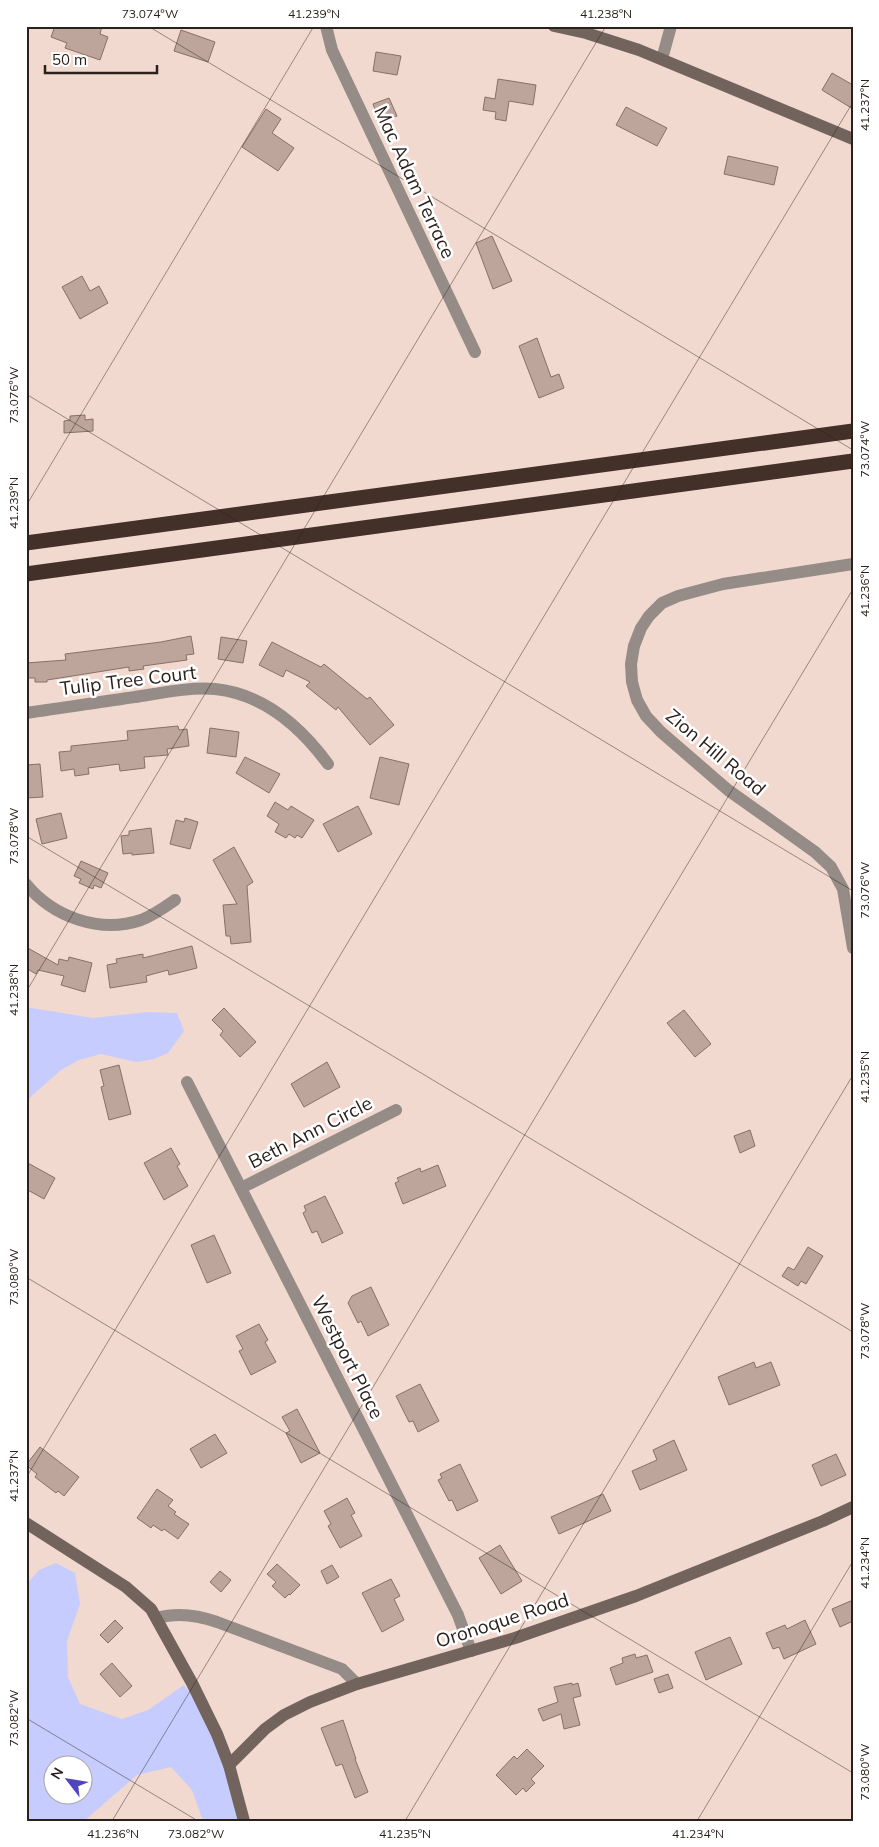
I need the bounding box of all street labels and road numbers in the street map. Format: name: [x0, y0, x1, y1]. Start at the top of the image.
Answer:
street label: Mac Adam Terrace: [369, 102, 461, 262]
street label: Tulip Tree Court: [59, 660, 198, 700]
street label: Zion Hill Road: [661, 703, 771, 801]
street label: Beth Ann Circle: [244, 1090, 376, 1174]
street label: Westport Place: [307, 1291, 389, 1423]
street label: Oronoque Road: [432, 1587, 572, 1653]

